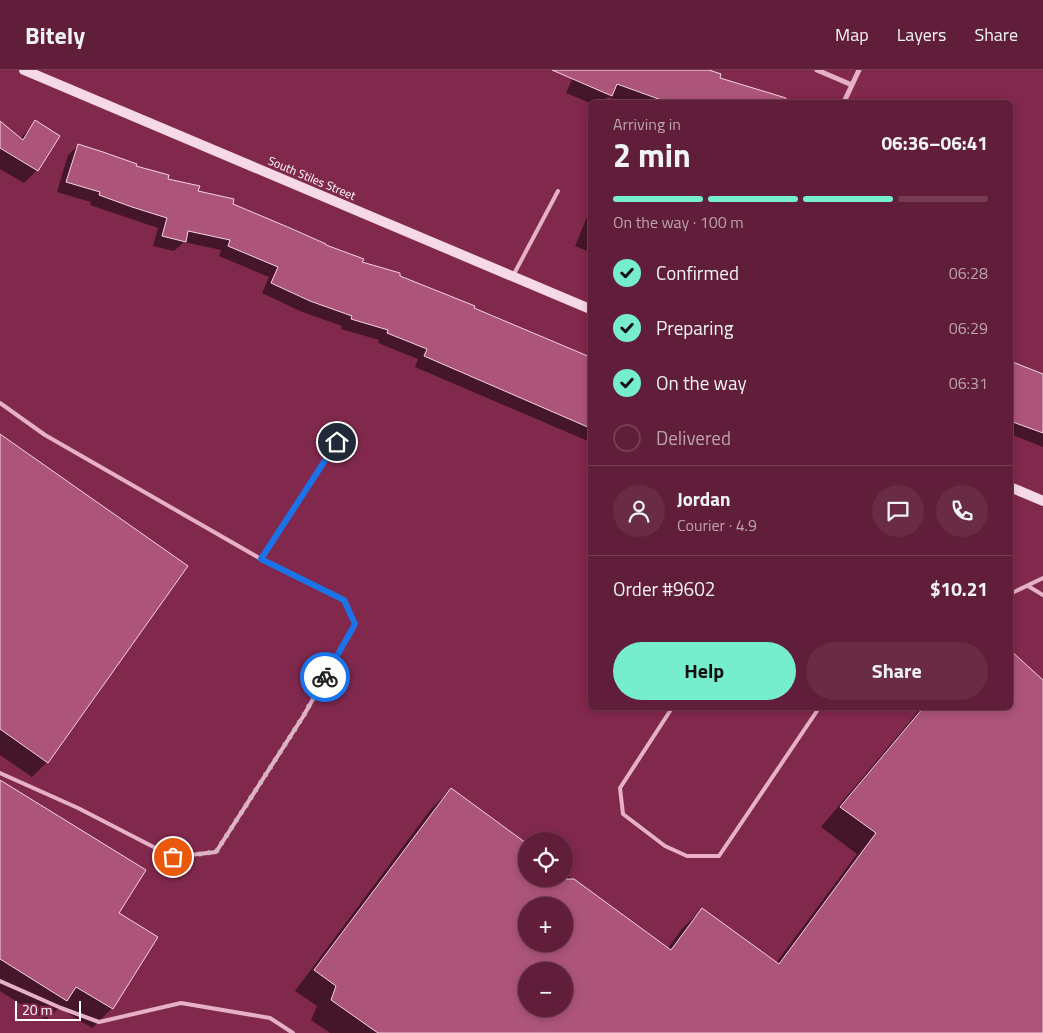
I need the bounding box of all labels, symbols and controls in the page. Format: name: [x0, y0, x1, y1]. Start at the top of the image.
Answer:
text: Bitely: [25, 17, 85, 53]
text: Map: [835, 21, 869, 48]
text: Layers: [897, 21, 946, 48]
text: Share: [974, 21, 1018, 48]
text: Arriving in: [613, 112, 681, 136]
text: 06:36–06:41: [881, 128, 988, 157]
text: 2 min: [613, 131, 691, 179]
street label: South Stiles Street: [265, 151, 360, 205]
text: On the way · 100 m: [613, 210, 744, 234]
text: Confirmed: [656, 258, 739, 287]
icon: check: [613, 259, 641, 287]
text: 06:28: [949, 261, 988, 285]
text: Preparing: [656, 313, 733, 342]
icon: check: [613, 314, 641, 342]
text: 06:29: [949, 316, 988, 340]
text: On the way: [656, 368, 747, 397]
icon: check: [613, 369, 641, 397]
text: 06:31: [949, 371, 988, 395]
pin: [316, 421, 358, 463]
text: Delivered: [656, 423, 731, 452]
icon: home: [323, 428, 351, 456]
text: Jordan: [677, 484, 730, 513]
button: person: [613, 485, 665, 537]
button: chat: [872, 485, 924, 537]
button: phone: [936, 485, 988, 537]
text: Courier · 4.9: [677, 513, 757, 537]
text: Order #9602: [613, 574, 715, 603]
text: $10.21: [930, 574, 988, 603]
button: Help: [613, 642, 796, 700]
button: Share: [806, 642, 988, 700]
courier: [300, 652, 350, 702]
icon: bike: [311, 663, 339, 691]
map controls: [518, 832, 573, 1017]
button: locate: [518, 832, 573, 887]
pin: [152, 836, 194, 878]
icon: bag: [159, 843, 187, 871]
button: +: [518, 897, 573, 952]
button: −: [518, 962, 573, 1017]
scale bar: [15, 998, 81, 1021]
text: 20 m: [22, 999, 52, 1020]

